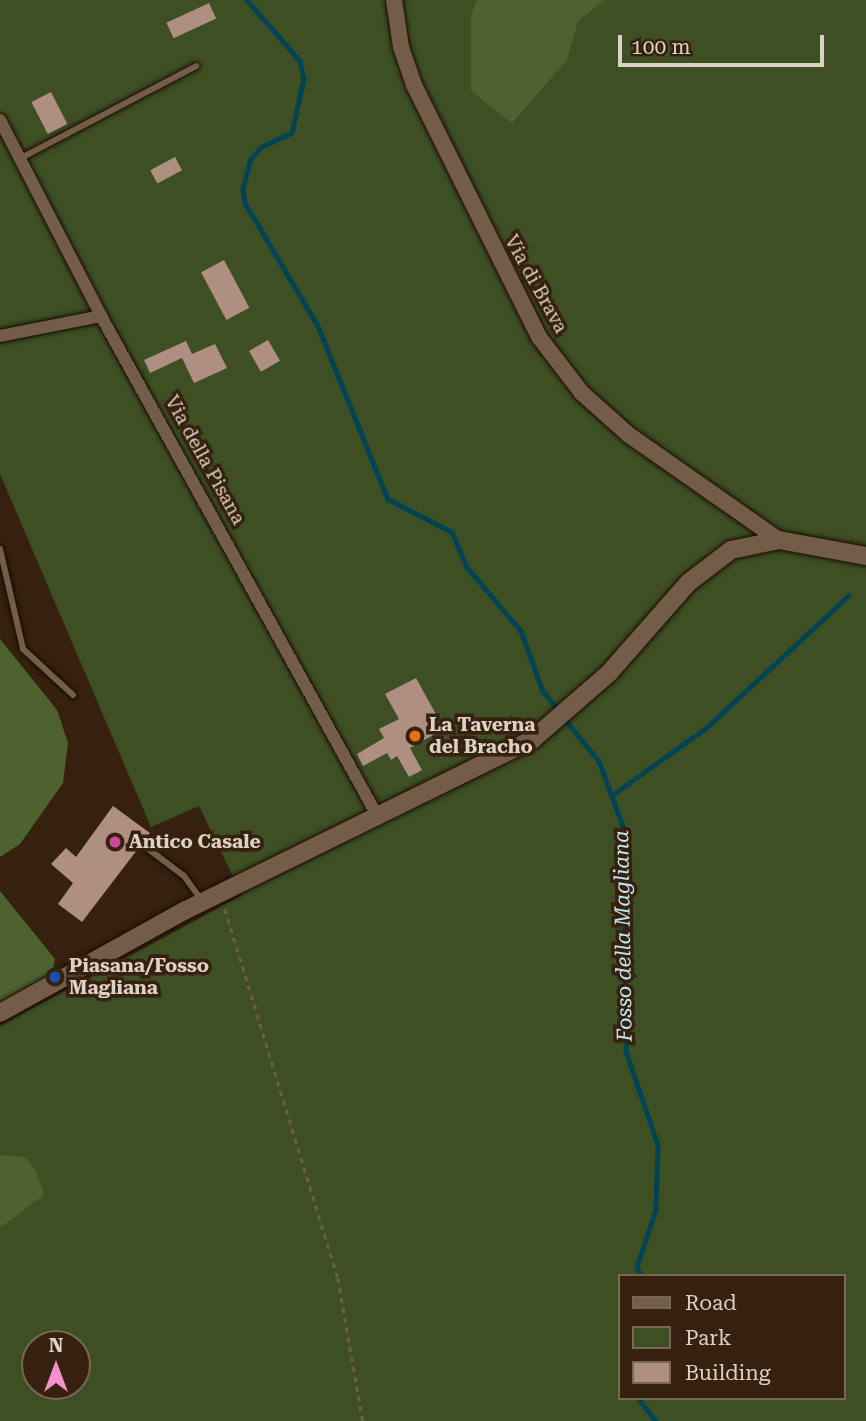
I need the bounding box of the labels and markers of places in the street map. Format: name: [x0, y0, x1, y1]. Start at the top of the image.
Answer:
place label: La Taverna del Bracho: [429, 714, 535, 758]
marker: La Taverna del Bracho: [407, 728, 423, 744]
place label: Antico Casale: [129, 831, 261, 853]
marker: Antico Casale: [107, 834, 123, 850]
place label: Piasana/Fosso Magliana: [69, 955, 209, 999]
marker: Piasana/Fosso Magliana: [47, 969, 63, 985]

